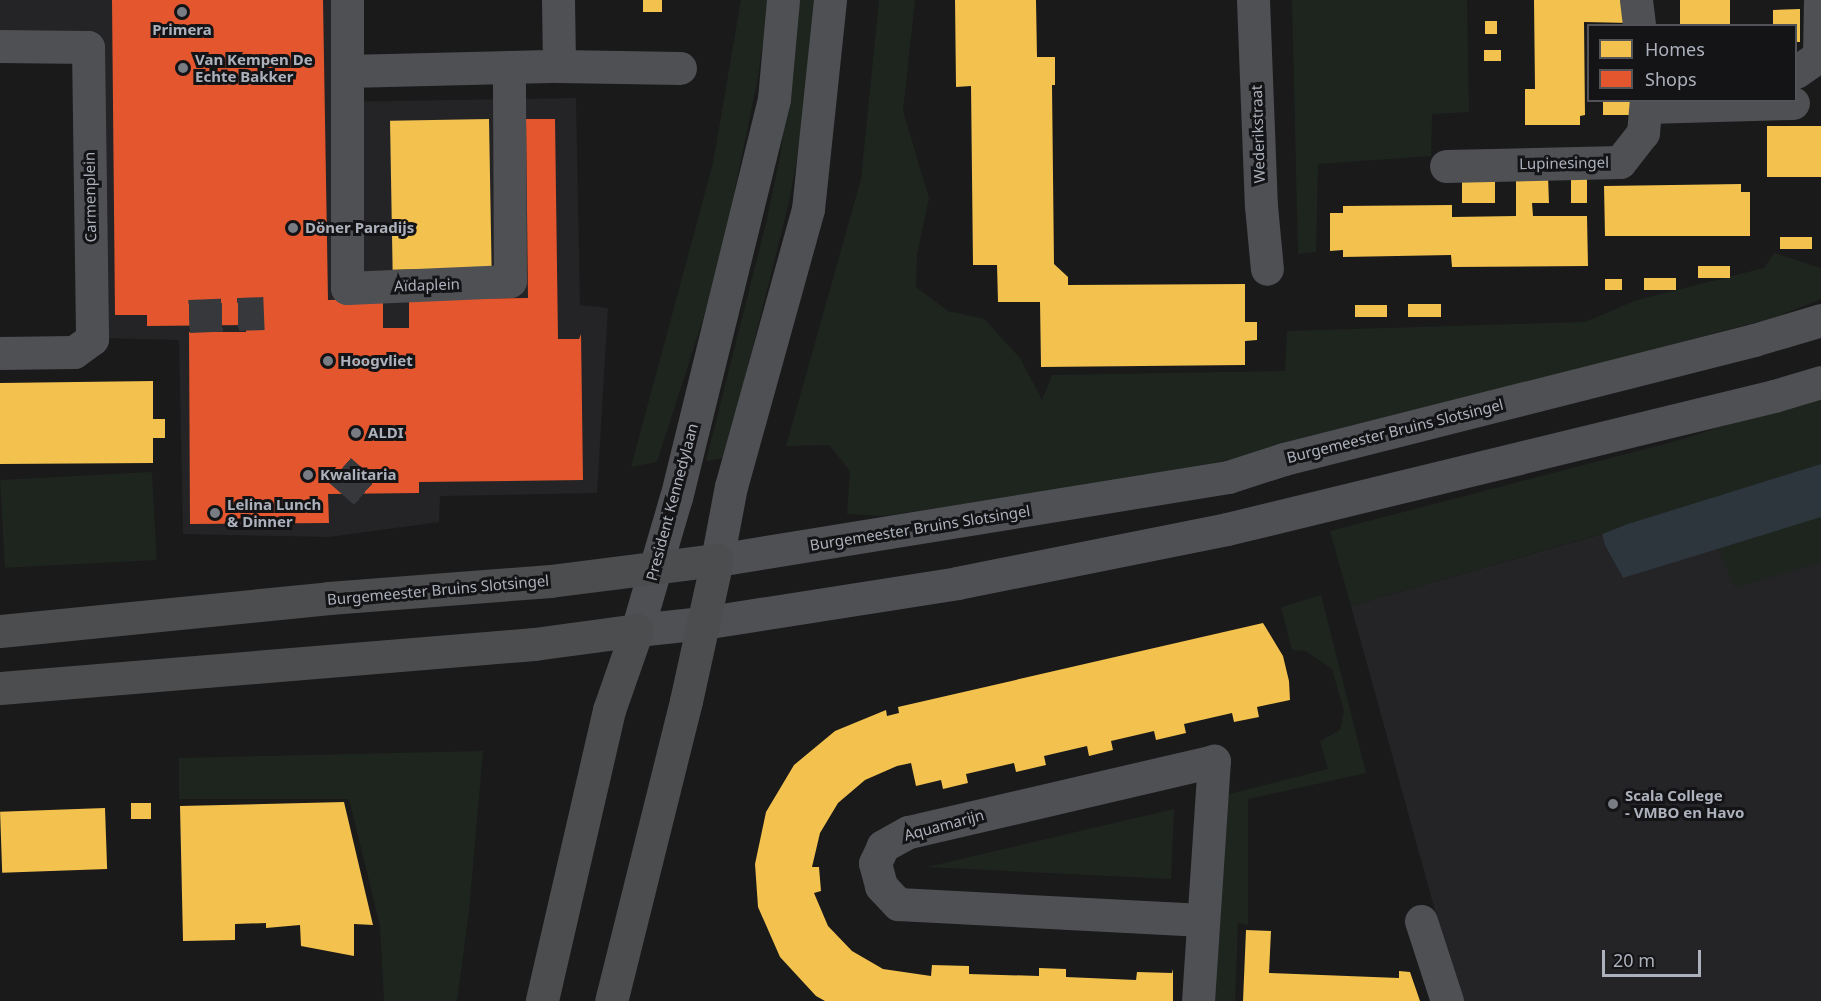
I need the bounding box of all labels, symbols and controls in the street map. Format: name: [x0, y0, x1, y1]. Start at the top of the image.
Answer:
marker: Primera: [175, 5, 189, 19]
place label: Primera: [152, 21, 212, 39]
legend: [1587, 24, 1797, 102]
text: Homes: [1645, 37, 1705, 61]
place label: Van Kempen De Echte Bakker: [195, 50, 313, 85]
marker: Van Kempen De Echte Bakker: [176, 61, 190, 75]
text: Shops: [1645, 67, 1697, 91]
street label: Wederikstraat: [1247, 84, 1269, 184]
street label: Carmenplein: [80, 152, 100, 242]
street label: Lupinesingel: [1519, 153, 1609, 173]
place label: Döner Paradijs: [305, 219, 414, 237]
marker: Döner Paradijs: [286, 221, 300, 235]
street label: Aïdaplein: [394, 275, 460, 295]
place label: Hoogvliet: [340, 352, 413, 370]
marker: Hoogvliet: [321, 354, 335, 368]
street label: Burgemeester Bruins Slotsingel: [1285, 395, 1505, 467]
street label: President Kennedylaan: [642, 421, 702, 583]
place label: ALDI: [368, 424, 404, 442]
marker: ALDI: [349, 426, 363, 440]
place label: Kwalitaria: [320, 466, 396, 484]
marker: Kwalitaria: [301, 468, 315, 482]
place label: Lelina Lunch & Dinner: [227, 495, 321, 530]
street label: Burgemeester Bruins Slotsingel: [809, 502, 1031, 554]
marker: Lelina Lunch & Dinner: [208, 506, 222, 520]
street label: Burgemeester Bruins Slotsingel: [326, 571, 550, 609]
place label: Scala College - VMBO en Havo: [1625, 786, 1744, 821]
marker: Scala College - VMBO en Havo: [1606, 797, 1620, 811]
street label: Aquamarijn: [902, 806, 986, 844]
scale bar: [1605, 938, 1704, 976]
text: 20 m: [1613, 948, 1655, 972]

